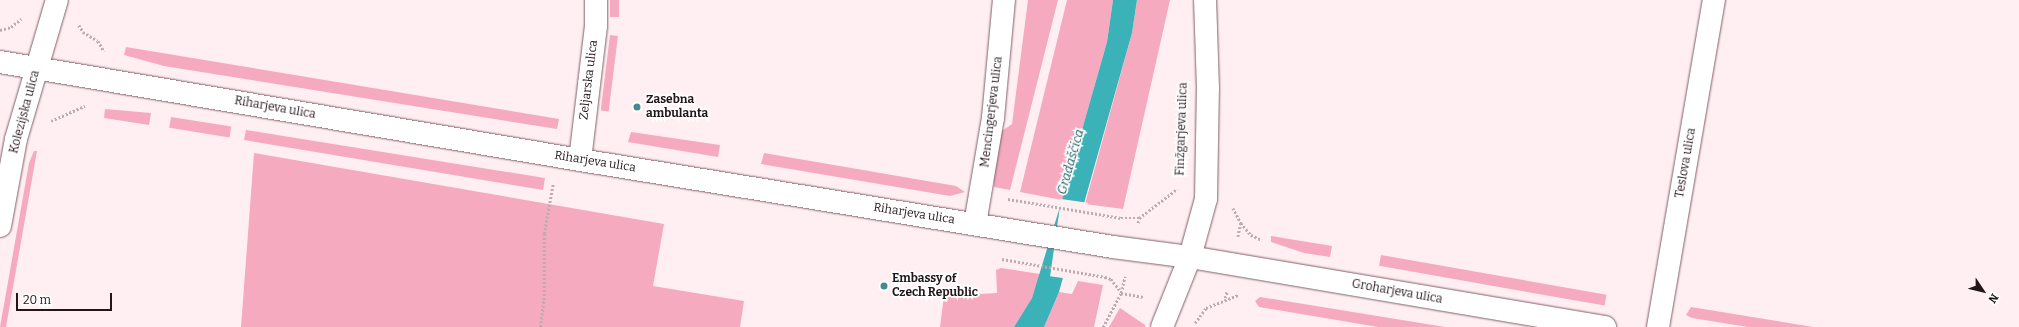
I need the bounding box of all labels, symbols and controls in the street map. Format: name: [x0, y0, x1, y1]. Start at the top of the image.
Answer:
street label: Zeljarska ulica: [577, 39, 601, 121]
street label: Mencingerjeva ulica: [978, 56, 1006, 168]
street label: Kolezijska ulica: [7, 69, 43, 155]
street label: Finžgarjeva ulica: [1173, 82, 1191, 176]
place label: Zasebna ambulanta: [646, 93, 708, 121]
street label: Riharjeva ulica: [233, 94, 317, 122]
marker: Zasebna ambulanta: [631, 101, 643, 113]
street label: Teslova ulica: [1673, 127, 1699, 199]
water label: Gradaščica: [1054, 128, 1088, 196]
street label: Riharjeva ulica: [553, 148, 637, 176]
street label: Riharjeva ulica: [872, 200, 956, 228]
north arrow: [1963, 271, 2003, 311]
place label: Embassy of Czech Republic: [892, 272, 978, 300]
street label: Groharjeva ulica: [1351, 277, 1443, 307]
marker: Embassy of Czech Republic: [879, 281, 889, 291]
scale bar: [18, 285, 114, 311]
text: N: [1985, 291, 2001, 305]
text: 20 m: [23, 293, 51, 307]

